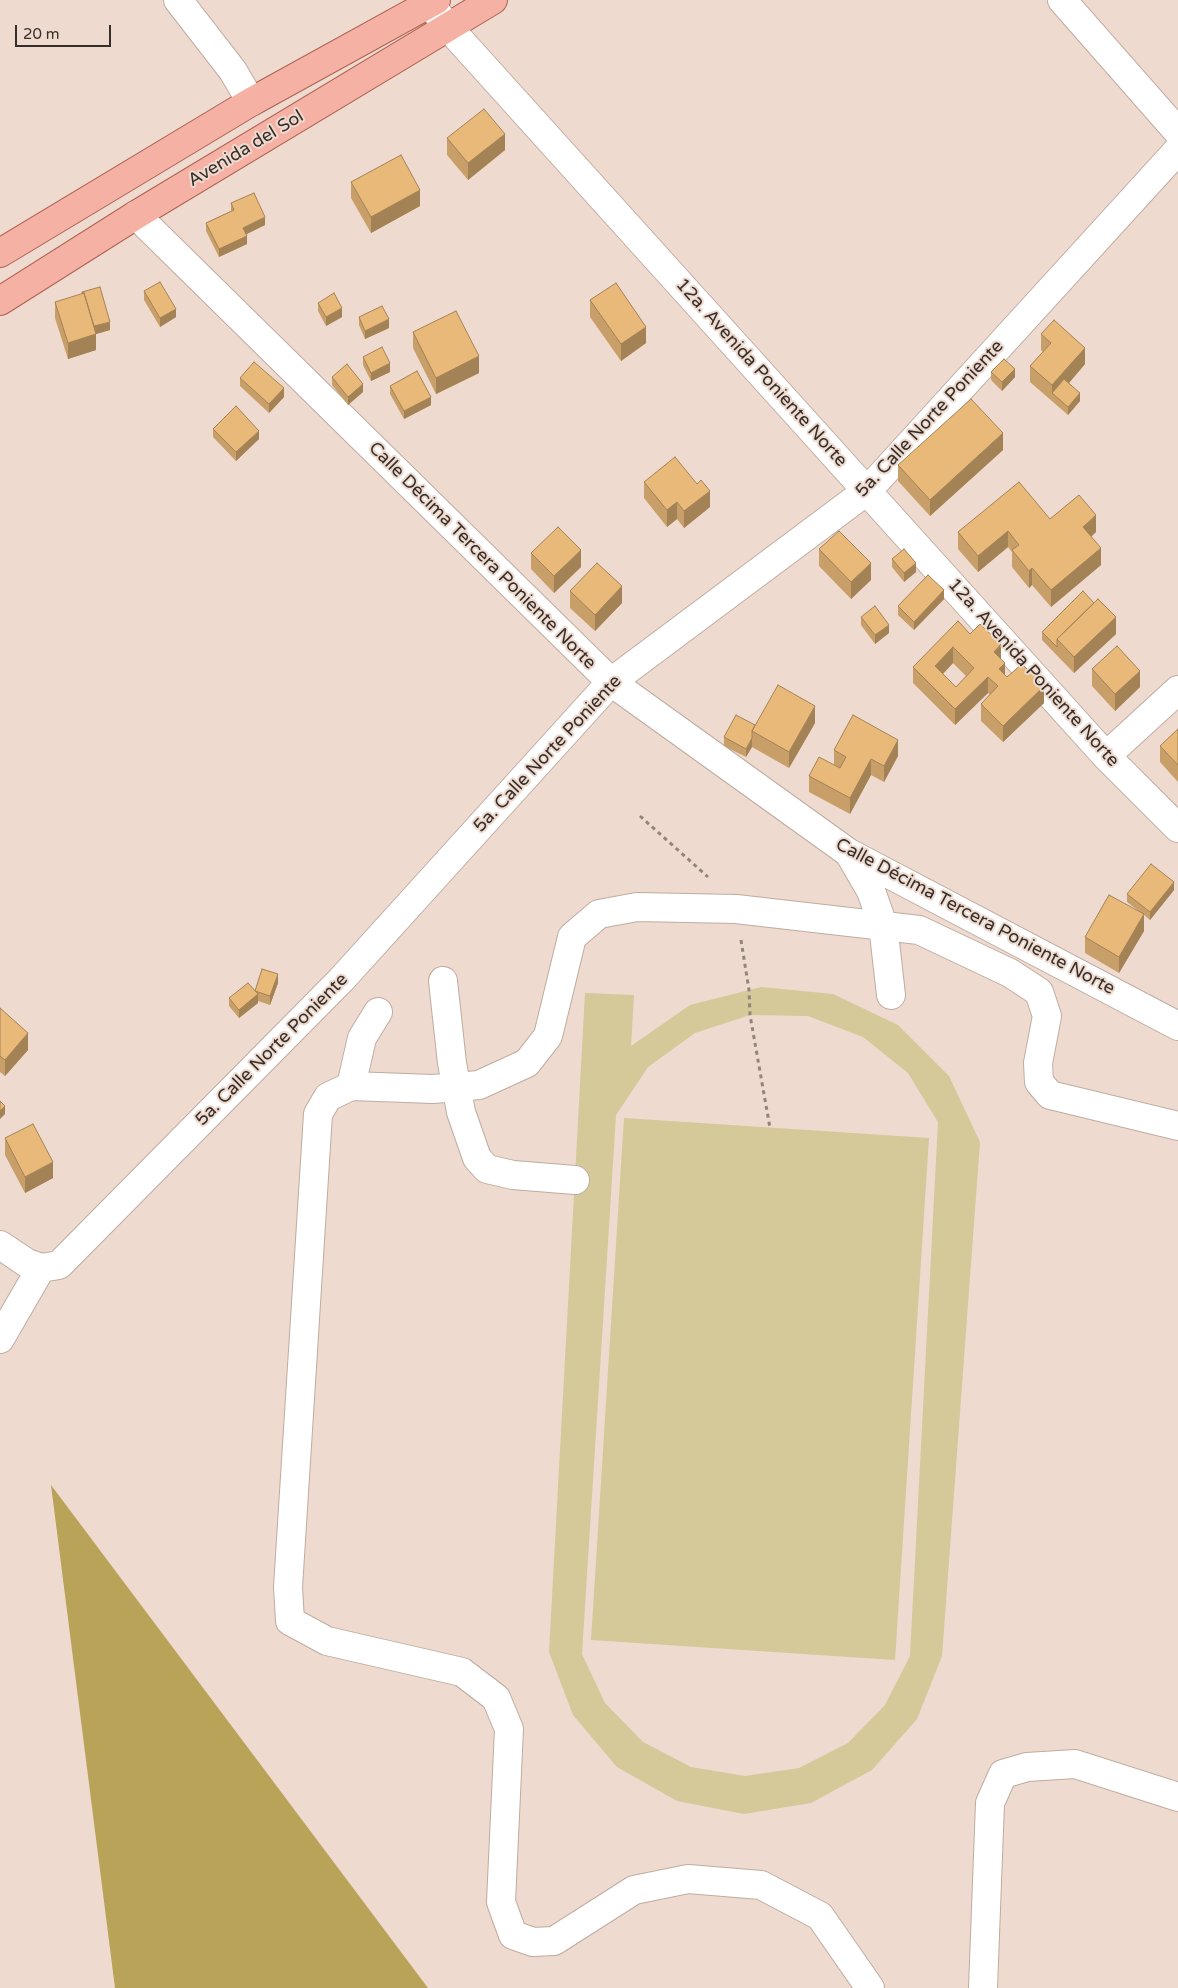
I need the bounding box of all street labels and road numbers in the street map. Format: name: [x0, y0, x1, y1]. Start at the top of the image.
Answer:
street label: Avenida del Sol: [184, 106, 308, 192]
street label: 12a. Avenida Poniente Norte: [671, 274, 851, 472]
street label: 5a. Calle Norte Poniente: [852, 336, 1008, 502]
street label: Calle Décima Tercera Poniente Norte: [364, 438, 600, 674]
street label: 12a. Avenida Poniente Norte: [943, 574, 1123, 772]
street label: 5a. Calle Norte Poniente: [470, 671, 626, 837]
street label: Calle Décima Tercera Poniente Norte: [832, 834, 1118, 1000]
street label: 5a. Calle Norte Poniente: [191, 969, 353, 1131]

